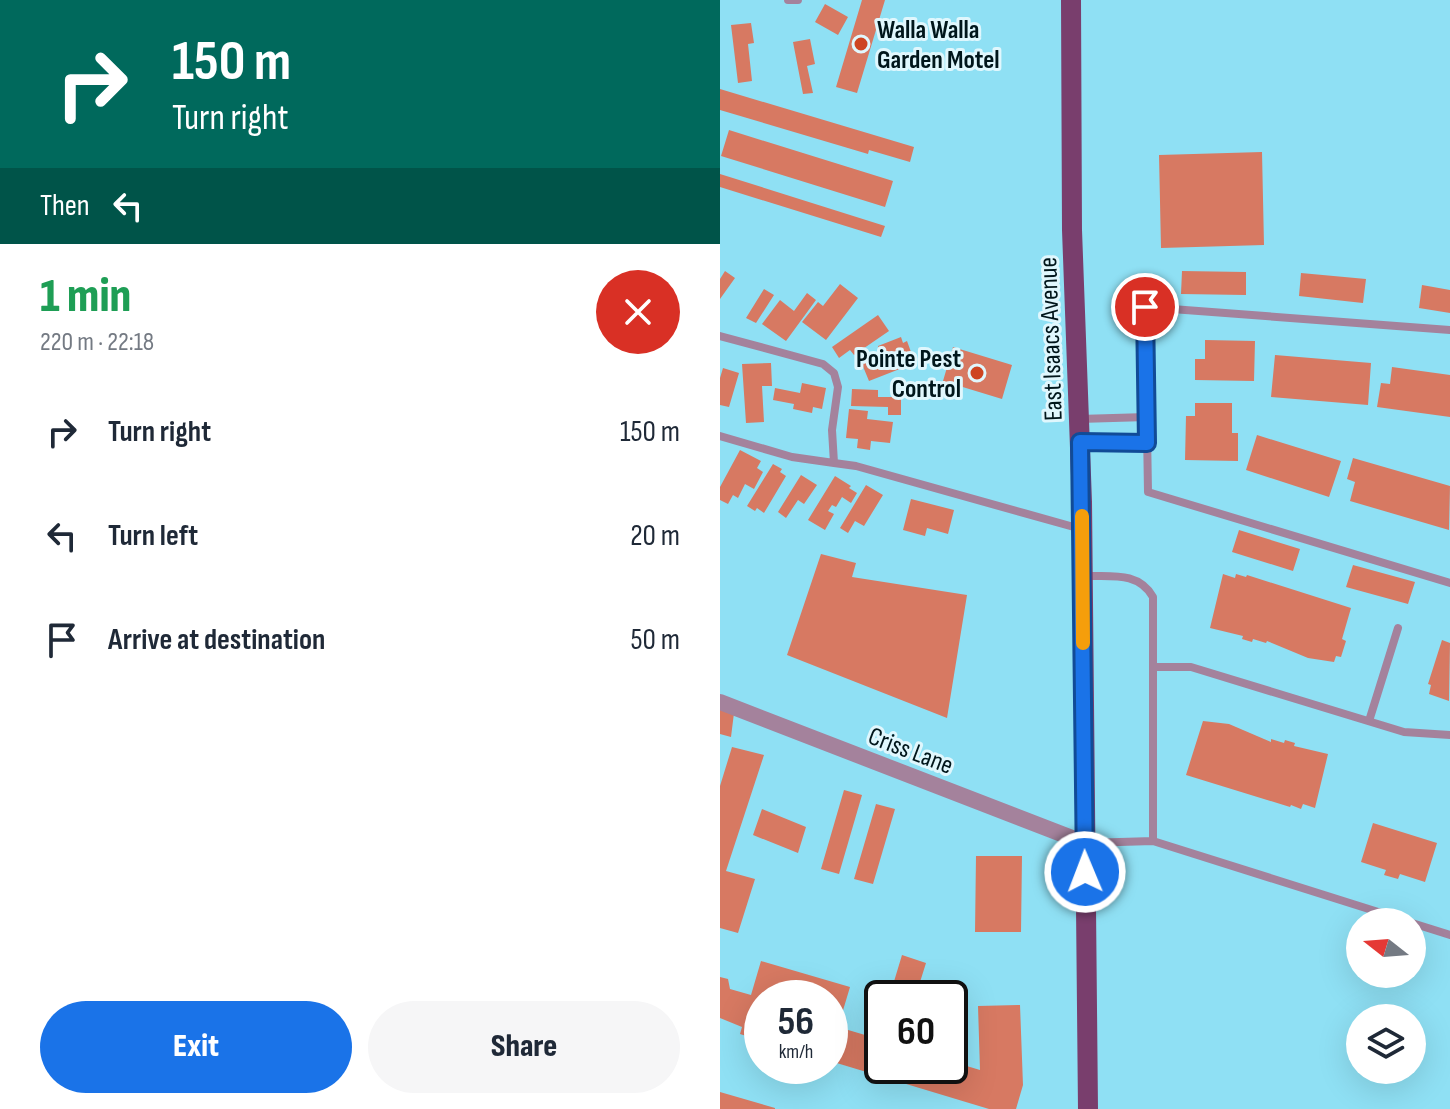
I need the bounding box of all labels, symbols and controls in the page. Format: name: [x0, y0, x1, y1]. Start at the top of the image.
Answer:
place label: Walla Walla Garden Motel: [877, 15, 1000, 76]
text: 150 m: [172, 29, 291, 96]
icon: right: [40, 32, 144, 136]
marker: Walla Walla Garden Motel: [852, 35, 870, 53]
text: Turn right: [172, 97, 289, 140]
icon: left: [106, 184, 150, 228]
text: Then: [40, 188, 90, 224]
street label: East Isaacs Avenue: [1033, 257, 1070, 421]
text: 1 min: [40, 268, 131, 325]
button: close: [596, 270, 680, 354]
pin: [1111, 273, 1179, 341]
icon: arrive: [1123, 285, 1167, 329]
text: 220 m · 22:18: [40, 327, 154, 358]
place label: Pointe Pest Control: [856, 344, 961, 405]
marker: Pointe Pest Control: [968, 364, 986, 382]
icon: right: [40, 410, 84, 454]
text: Turn right: [108, 414, 211, 450]
text: 150 m: [620, 414, 680, 450]
icon: left: [40, 514, 84, 558]
text: Turn left: [108, 518, 198, 554]
text: 20 m: [630, 518, 680, 554]
icon: arrive: [40, 618, 84, 662]
text: Arrive at destination: [108, 622, 325, 658]
text: 50 m: [631, 622, 680, 658]
street label: Criss Lane: [864, 721, 957, 782]
position arrow: [1043, 830, 1127, 914]
north arrow: [1346, 908, 1426, 988]
map controls: [1346, 908, 1426, 1084]
speed limit sign: 60: [864, 980, 968, 1084]
text: 56: [778, 998, 814, 1046]
button: Exit: [40, 1001, 352, 1093]
button: Share: [368, 1001, 680, 1093]
button: layers: [1346, 1004, 1426, 1084]
text: km/h: [779, 1040, 813, 1064]

